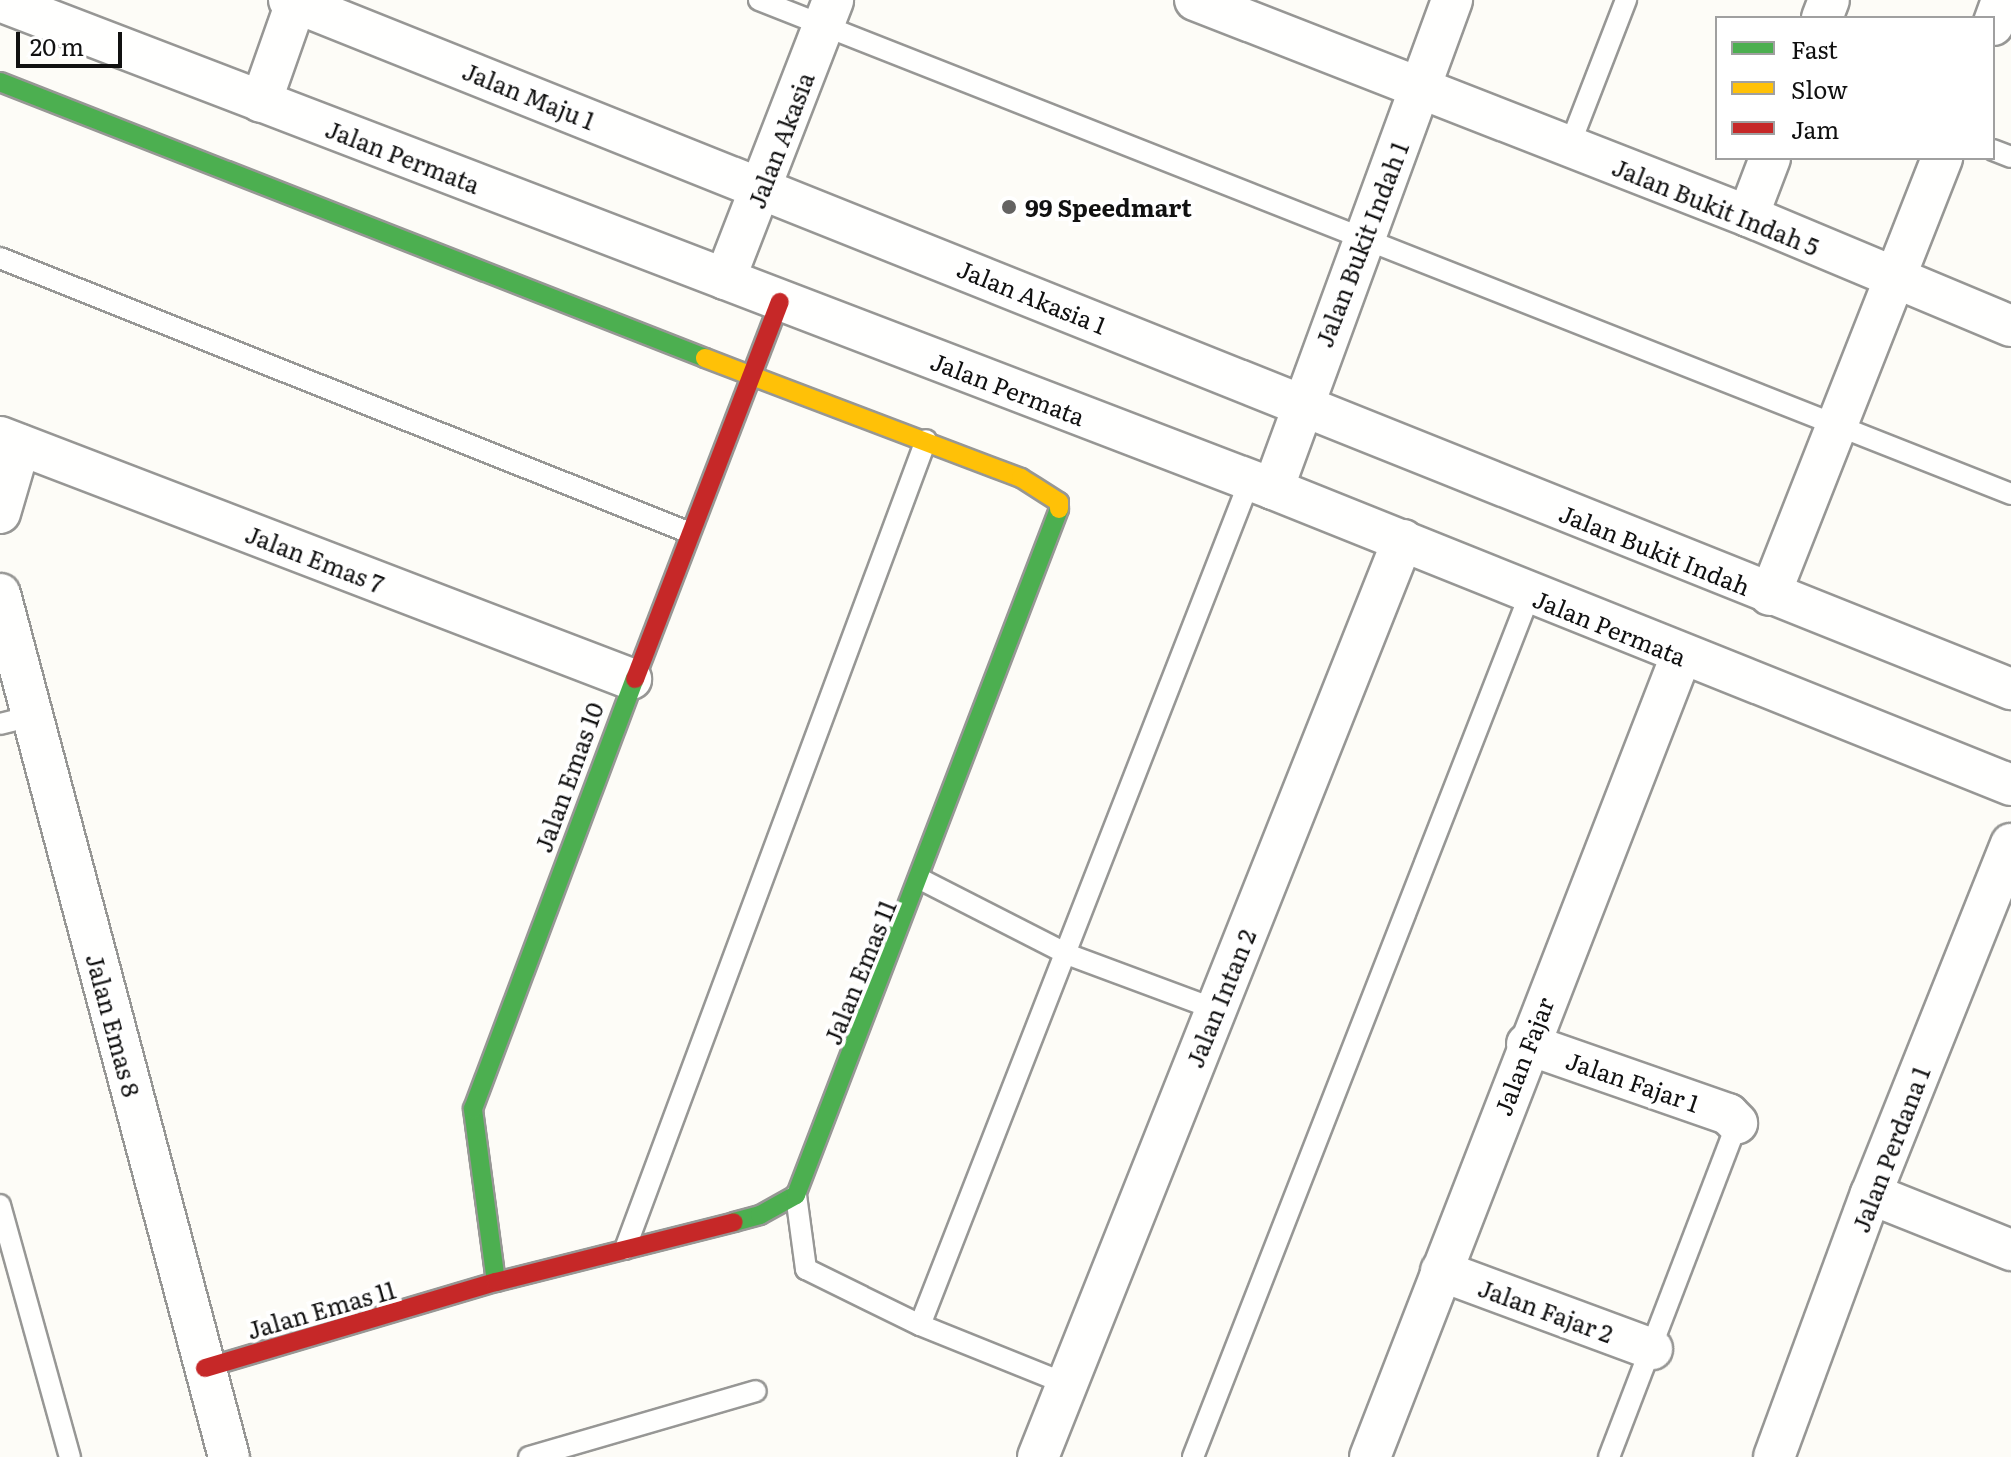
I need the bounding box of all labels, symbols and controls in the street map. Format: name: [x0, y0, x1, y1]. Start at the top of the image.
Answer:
scale bar: [20, 16, 126, 66]
legend: [1715, 16, 1995, 160]
text: 20 m: [30, 28, 84, 63]
text: Fast: [1791, 31, 1838, 66]
street label: Jalan Maju 1: [459, 55, 599, 135]
street label: Jalan Akasia: [741, 68, 819, 212]
text: Slow: [1791, 71, 1848, 106]
text: Jam: [1791, 111, 1839, 146]
street label: Jalan Permata: [322, 113, 484, 199]
street label: Jalan Bukit Indah 1: [1309, 137, 1413, 351]
street label: Jalan Bukit Indah 5: [1608, 151, 1824, 261]
place label: 99 Speedmart: [1025, 193, 1192, 221]
marker: 99 Speedmart: [1000, 198, 1018, 216]
street label: Jalan Akasia 1: [953, 253, 1111, 339]
street label: Jalan Permata: [927, 345, 1089, 431]
street label: Jalan Bukit Indah: [1555, 498, 1755, 600]
street label: Jalan Emas 7: [242, 518, 388, 598]
street label: Jalan Permata: [1529, 583, 1691, 671]
street label: Jalan Emas 10: [528, 698, 608, 856]
street label: Jalan Emas 11: [817, 896, 901, 1048]
street label: Jalan Intan 2: [1179, 925, 1261, 1071]
street label: Jalan Emas 8: [81, 950, 147, 1100]
street label: Jalan Fajar: [1487, 993, 1559, 1119]
street label: Jalan Fajar 1: [1563, 1045, 1703, 1117]
street label: Jalan Perdana 1: [1845, 1062, 1935, 1236]
street label: Jalan Fajar 2: [1475, 1272, 1617, 1348]
street label: Jalan Emas 11: [243, 1274, 399, 1344]

